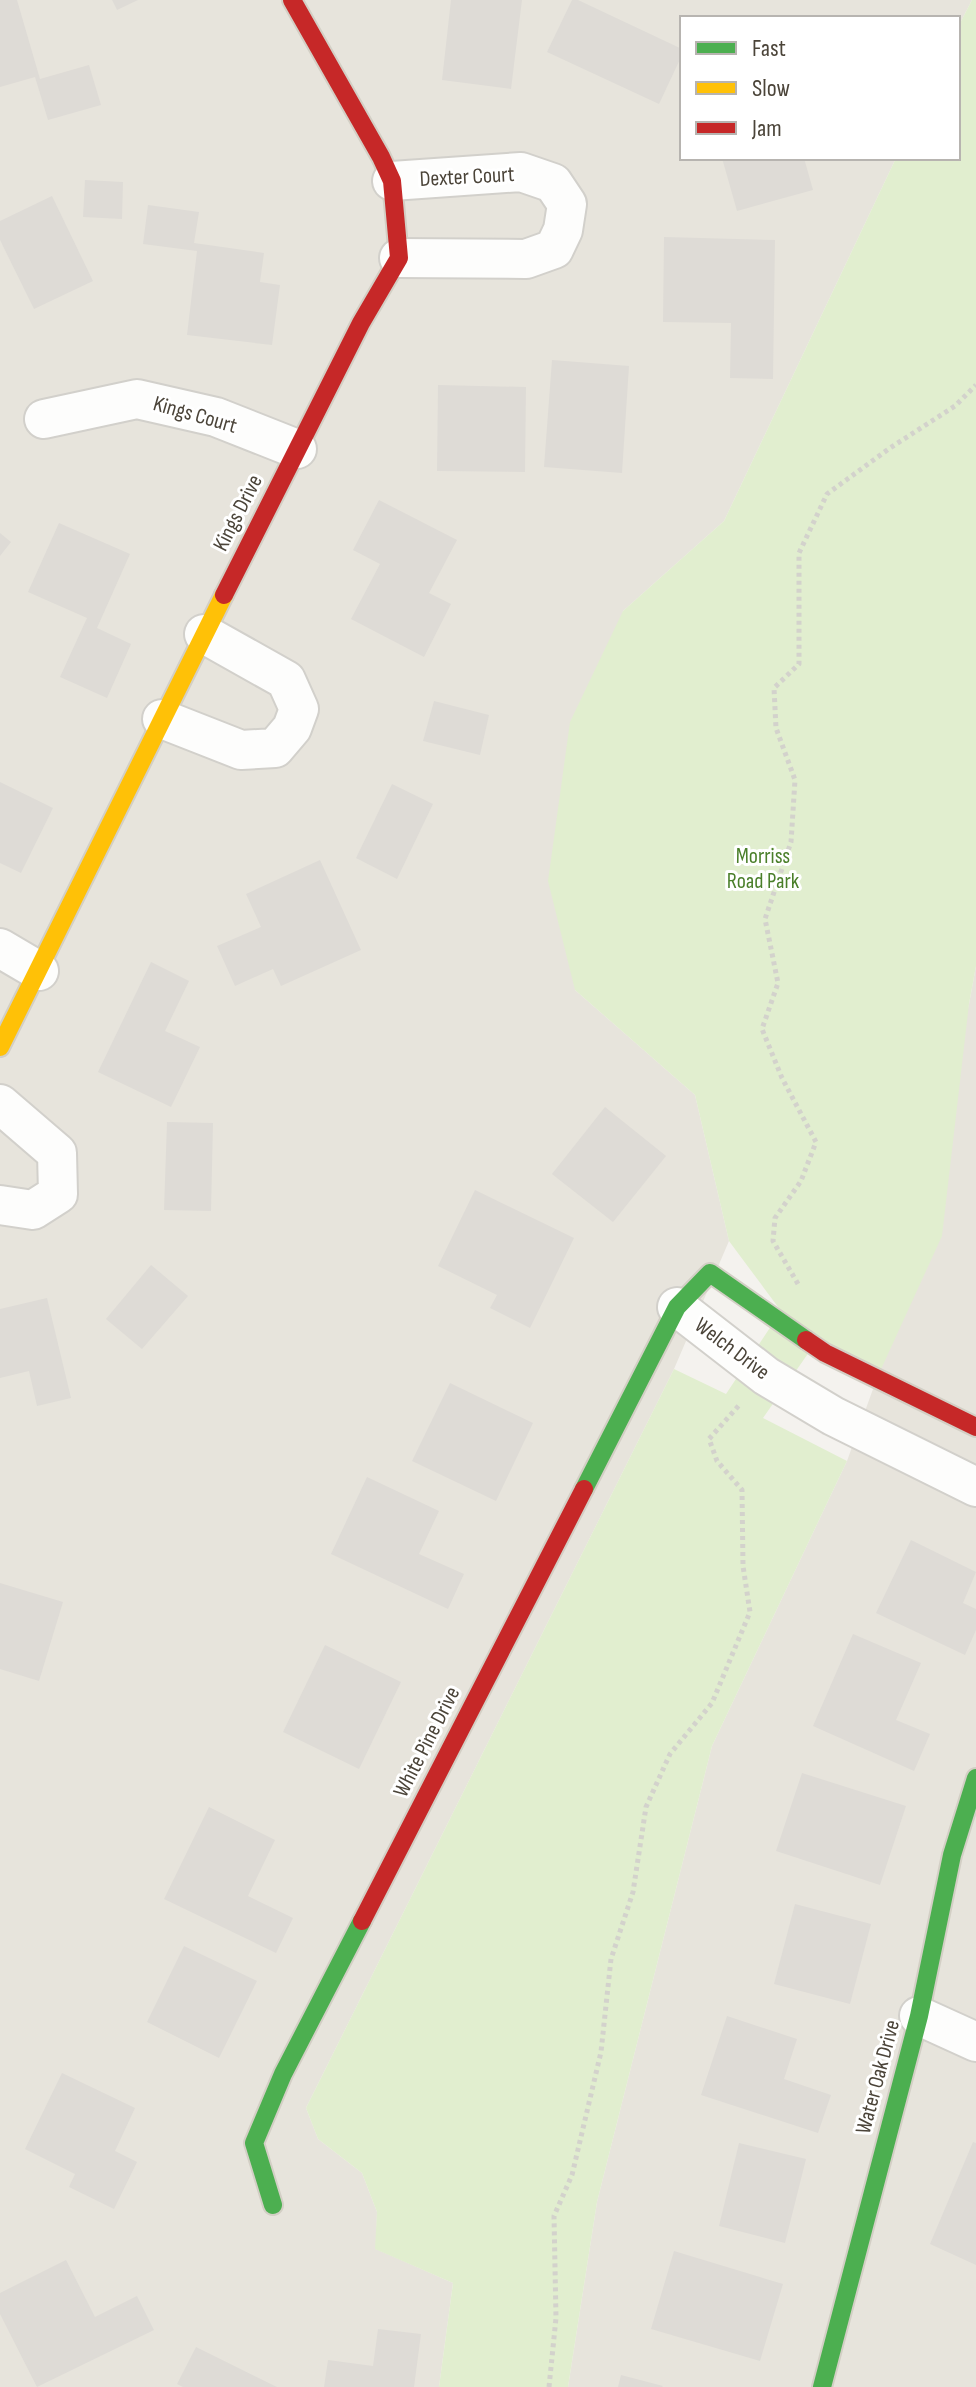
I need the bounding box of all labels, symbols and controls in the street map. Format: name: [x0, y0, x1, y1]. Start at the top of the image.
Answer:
legend: [680, 16, 960, 160]
text: Fast: [752, 34, 786, 63]
text: Slow: [752, 74, 790, 103]
text: Jam: [751, 114, 782, 143]
street label: Dexter Court: [419, 161, 515, 193]
street label: Kings Court: [150, 390, 240, 440]
street label: Kings Drive: [207, 470, 269, 556]
park label: Morriss Road Park: [727, 843, 800, 895]
street label: Welch Drive: [689, 1312, 775, 1386]
street label: White Pine Drive: [388, 1682, 466, 1802]
street label: Water Oak Drive: [850, 2017, 906, 2137]

